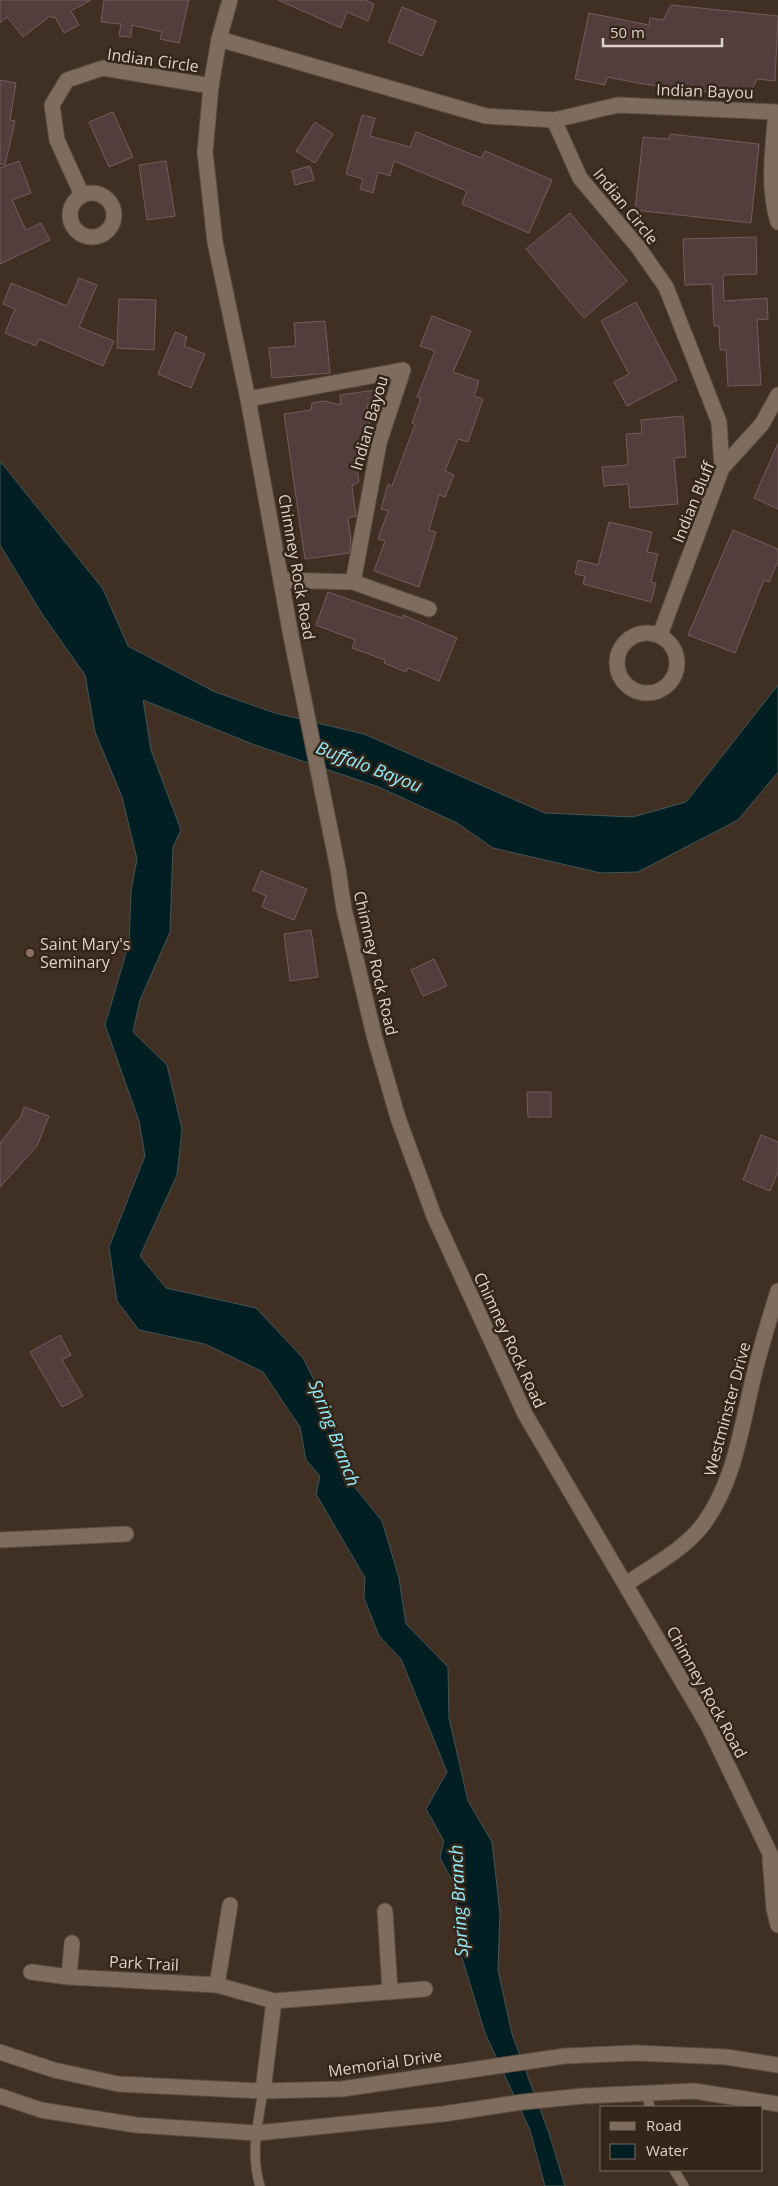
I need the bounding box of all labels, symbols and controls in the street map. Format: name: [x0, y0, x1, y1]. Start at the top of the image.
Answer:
scale bar: [603, 15, 722, 47]
text: 50 m: [610, 22, 645, 42]
street label: Indian Circle: [106, 43, 200, 77]
street label: Indian Bayou: [656, 78, 754, 104]
street label: Indian Circle: [588, 163, 664, 249]
street label: Indian Bayou: [345, 373, 393, 473]
street label: Indian Bluff: [667, 457, 720, 546]
street label: Chimney Rock Road: [273, 492, 321, 642]
water label: Buffalo Bayou: [313, 735, 426, 797]
street label: Chimney Rock Road: [349, 889, 403, 1037]
place label: Saint Mary's Seminary: [40, 933, 130, 973]
marker: Saint Mary's Seminary: [24, 947, 36, 959]
street label: Chimney Rock Road: [469, 1268, 551, 1412]
street label: Westminster Drive: [699, 1340, 755, 1478]
water label: Spring Branch: [304, 1376, 366, 1489]
street label: Chimney Rock Road: [662, 1622, 752, 1762]
water label: Spring Branch: [443, 1844, 473, 1958]
street label: Park Trail: [109, 1950, 179, 1976]
street label: Memorial Drive: [327, 2044, 443, 2082]
legend: [600, 2106, 763, 2171]
text: Road: [646, 2115, 682, 2135]
text: Water: [646, 2140, 688, 2160]

